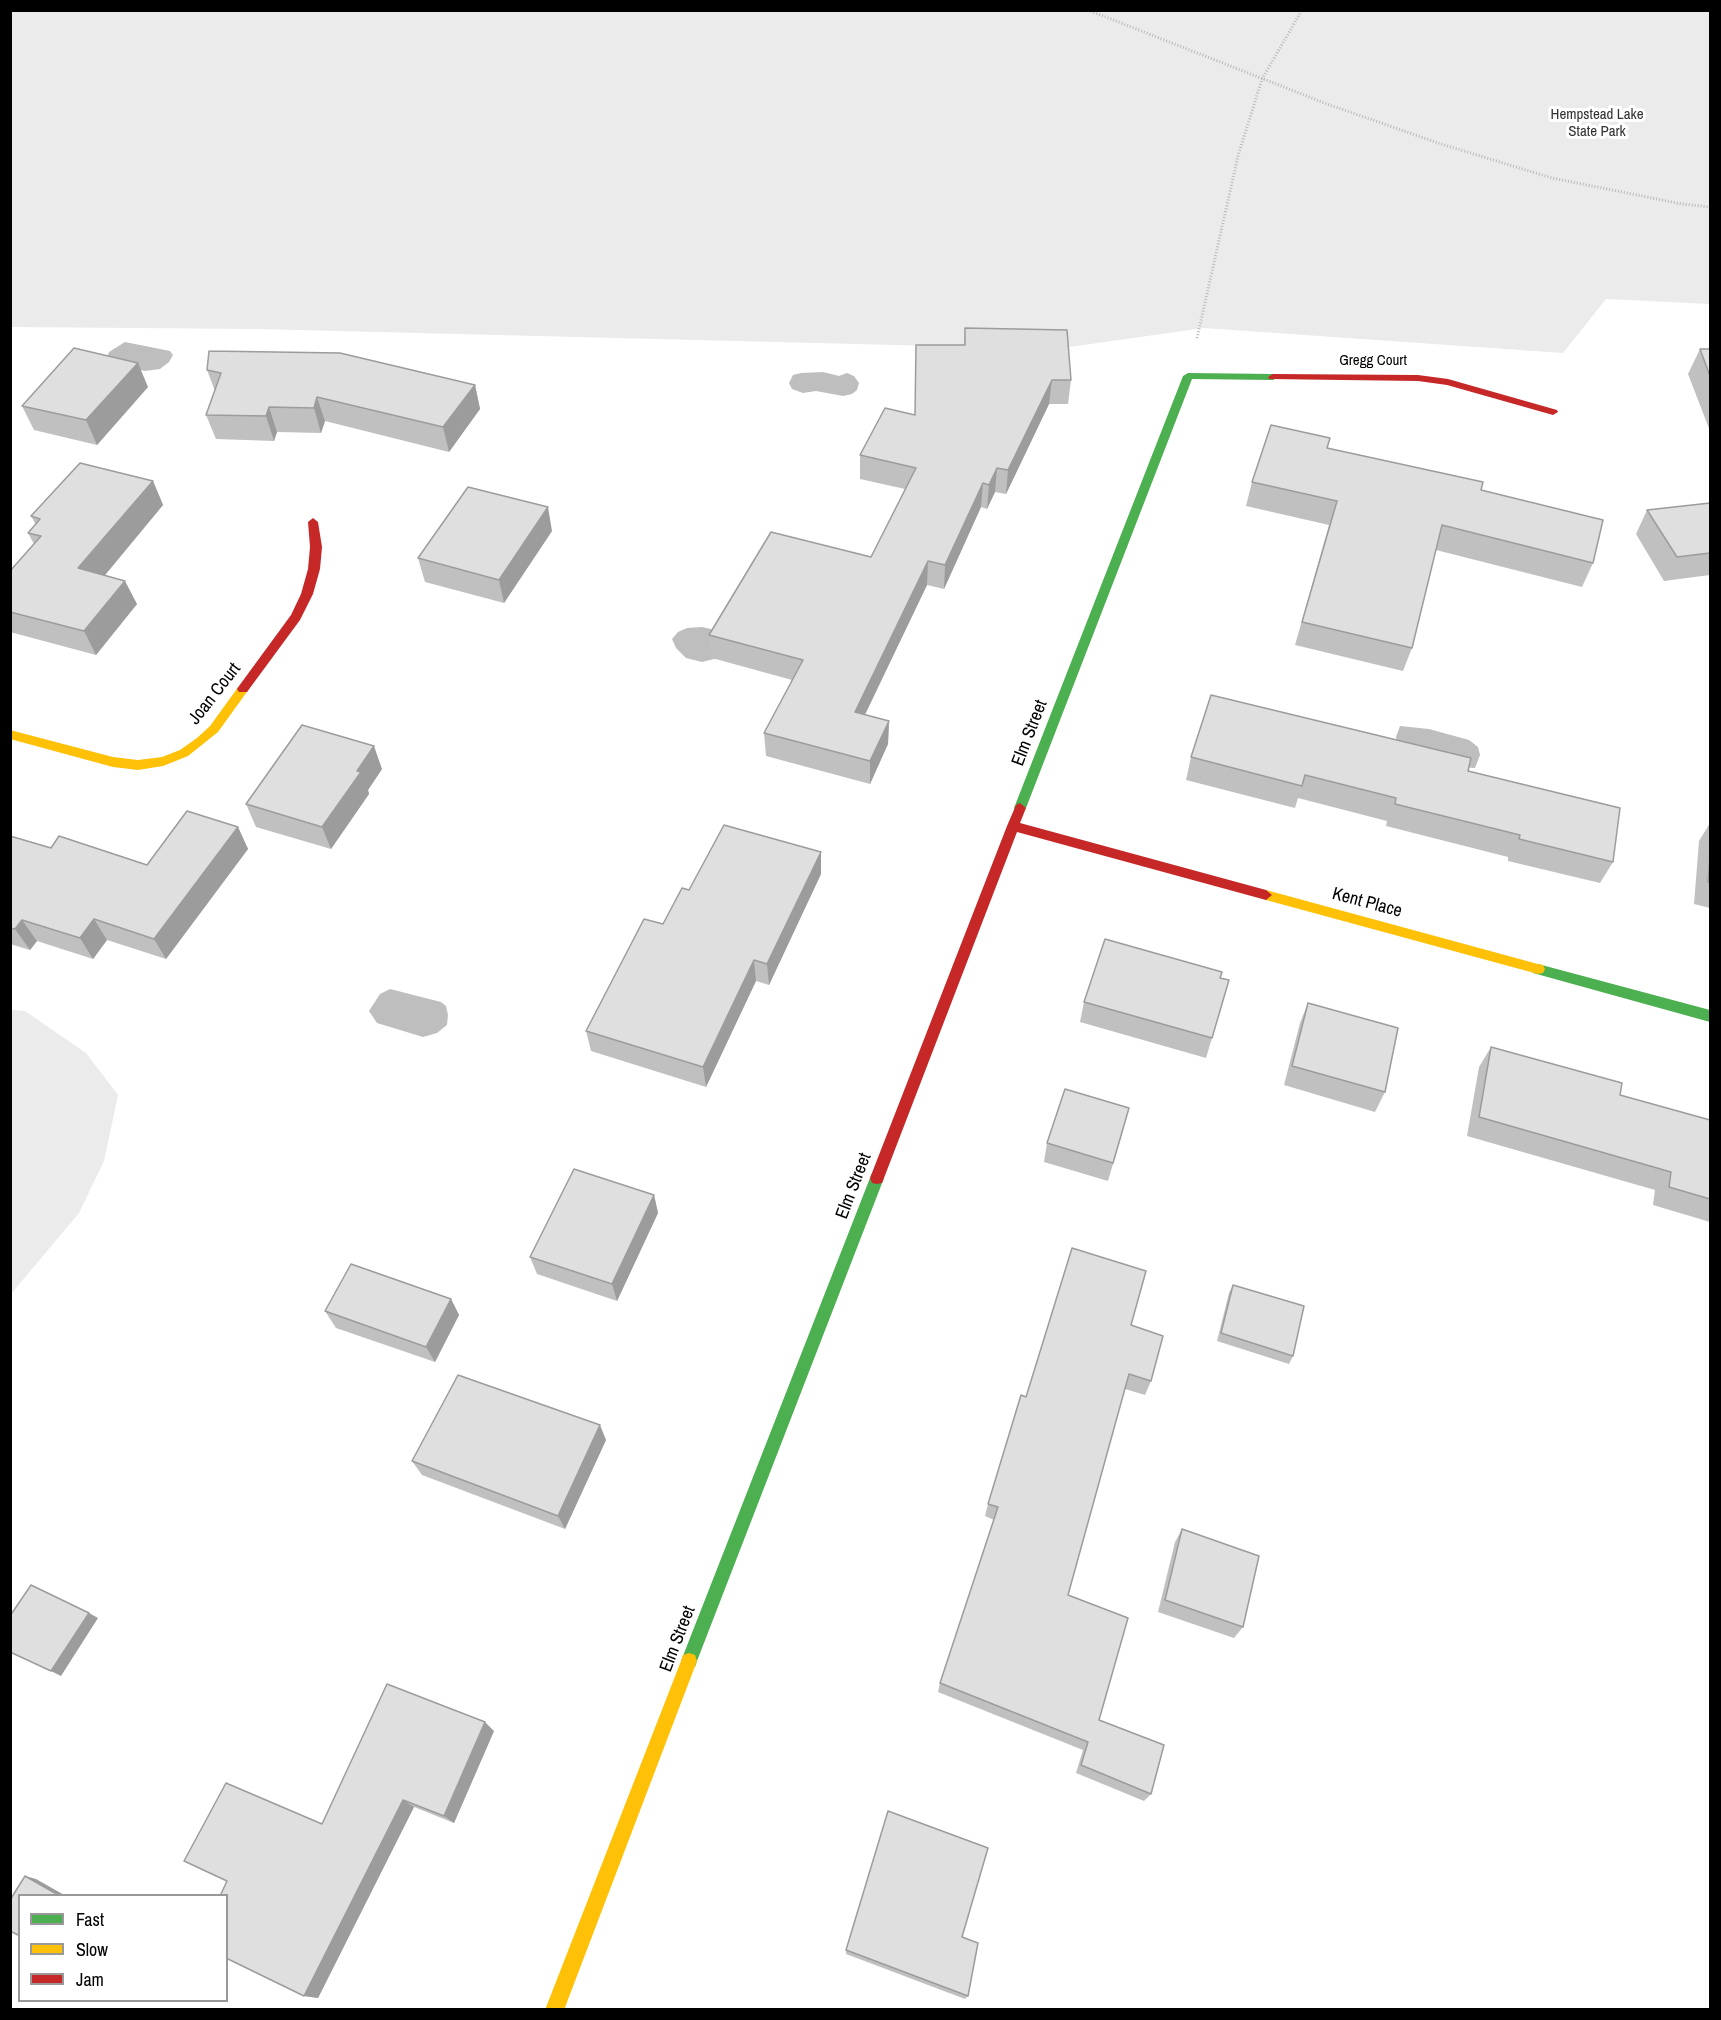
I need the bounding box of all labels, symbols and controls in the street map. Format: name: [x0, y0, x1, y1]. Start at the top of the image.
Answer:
park label: Hempstead Lake State Park: [1551, 106, 1643, 141]
street label: Gregg Court: [1339, 352, 1407, 370]
street label: Joan Court: [184, 659, 246, 729]
street label: Elm Street: [1008, 697, 1052, 769]
street label: Kent Place: [1330, 883, 1404, 923]
street label: Elm Street: [832, 1150, 876, 1222]
street label: Elm Street: [656, 1603, 700, 1675]
legend: [18, 1894, 228, 2002]
text: Fast: [76, 1907, 104, 1932]
text: Slow: [76, 1937, 108, 1962]
text: Jam: [76, 1967, 104, 1992]

